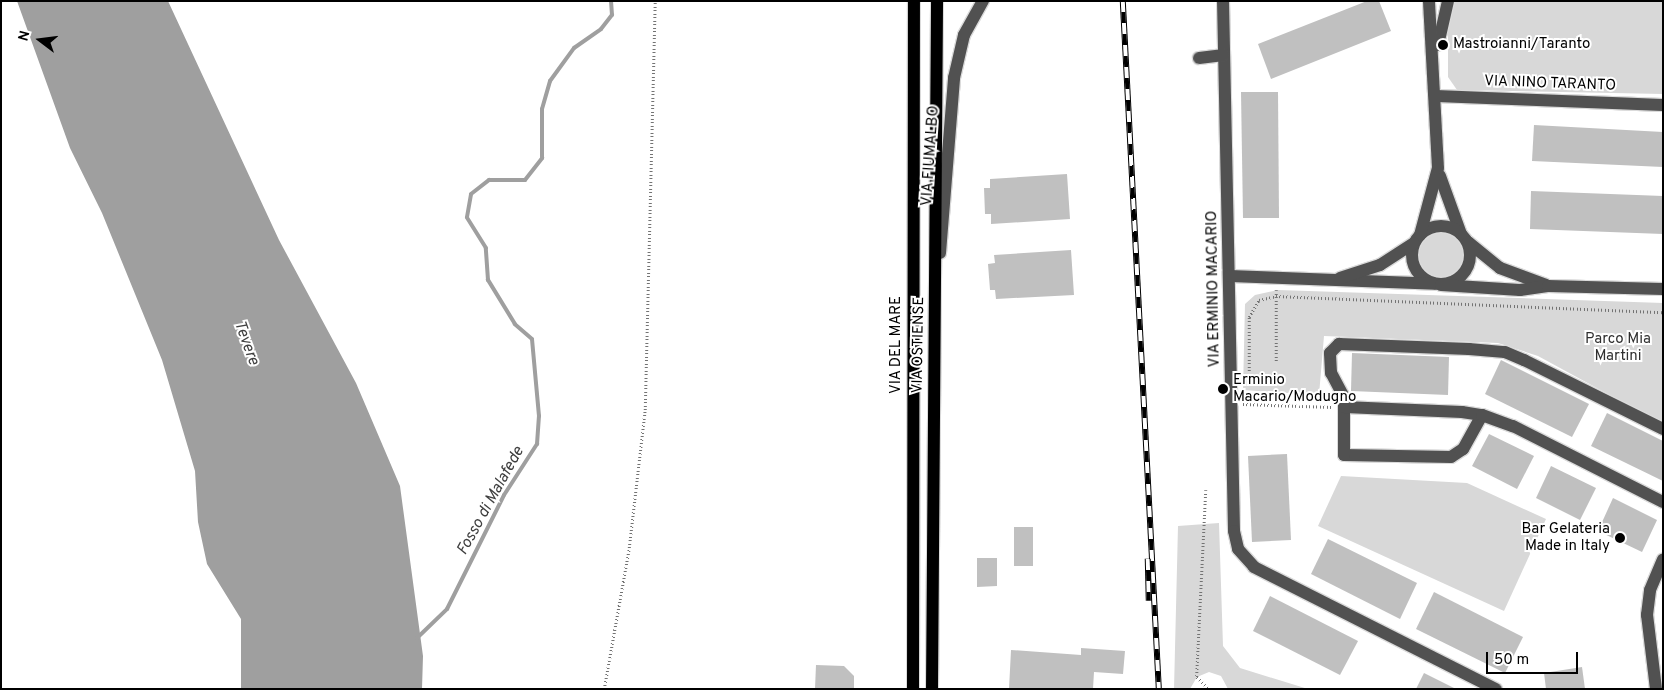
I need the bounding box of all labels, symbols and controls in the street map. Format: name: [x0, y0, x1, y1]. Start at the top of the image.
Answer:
north arrow: [15, 15, 65, 65]
text: N: [16, 29, 35, 43]
place label: Mastroianni/Taranto: [1453, 36, 1590, 54]
marker: Mastroianni/Taranto: [1437, 39, 1449, 51]
street label: VIA NINO TARANTO: [1483, 73, 1617, 95]
street label: VIA FIUMALBO: [918, 105, 944, 207]
street label: VIA ERMINIO MACARIO: [1204, 210, 1224, 368]
street label: VIA DEL MARE: [888, 296, 906, 394]
street label: VIA OSTIENSE: [909, 296, 929, 394]
water label: Tevere: [229, 318, 263, 368]
park label: Parco Mia Martini: [1585, 330, 1651, 365]
place label: Erminio Macario/Modugno: [1233, 371, 1356, 406]
marker: Erminio Macario/Modugno: [1217, 383, 1229, 395]
water label: Fosso di Malafede: [453, 443, 529, 559]
place label: Bar Gelateria Made in Italy: [1521, 520, 1610, 555]
marker: Bar Gelateria Made in Italy: [1614, 532, 1626, 544]
scale bar: [1489, 642, 1582, 674]
text: 50 m: [1494, 651, 1529, 670]

